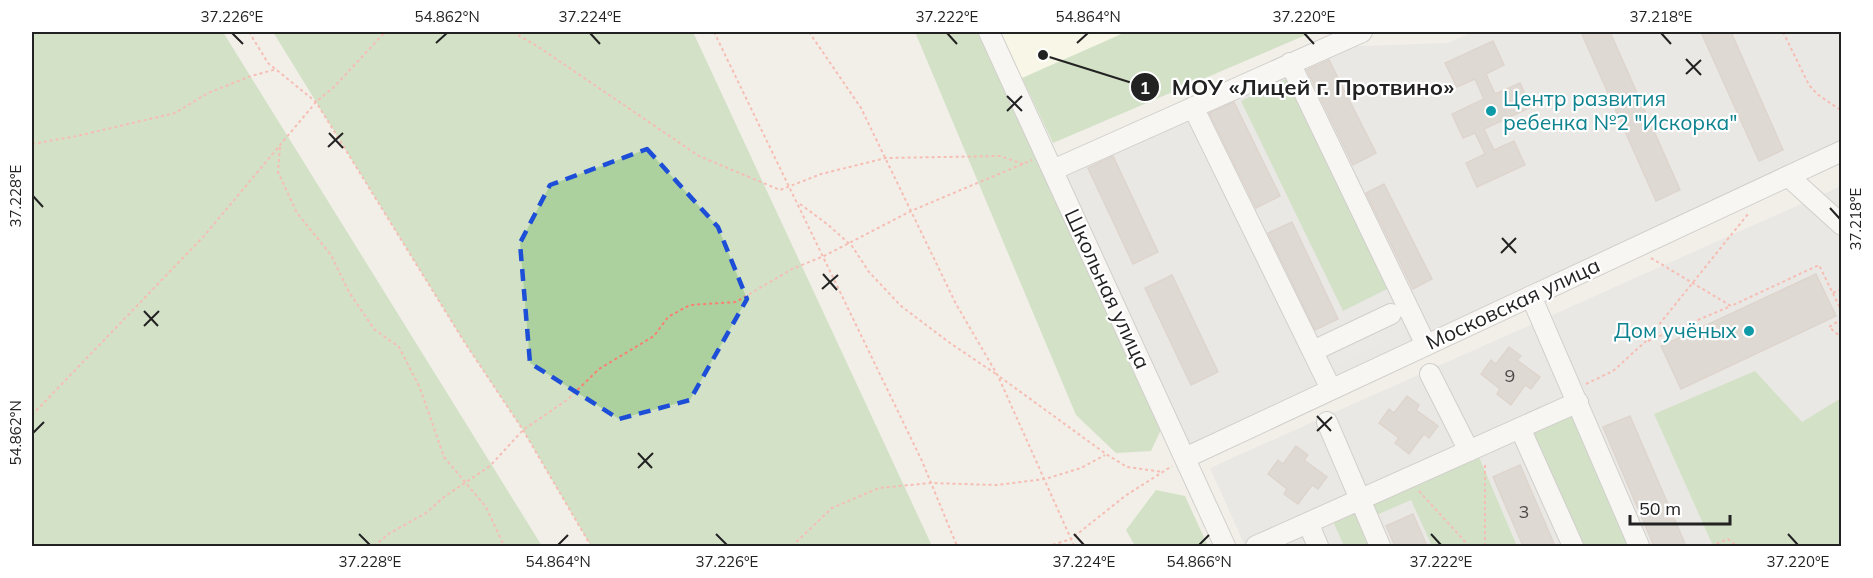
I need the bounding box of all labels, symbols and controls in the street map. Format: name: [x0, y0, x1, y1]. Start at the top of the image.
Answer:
text: 37.226°E: [201, 7, 264, 26]
text: 54.862°N: [414, 7, 480, 26]
text: 37.224°E: [559, 7, 622, 26]
text: 37.222°E: [916, 7, 979, 26]
text: 54.864°N: [1055, 7, 1121, 26]
text: 37.220°E: [1273, 7, 1336, 26]
text: 37.218°E: [1630, 7, 1693, 26]
callout: МОУ «Лицей г. Протвино»: [1130, 67, 1467, 107]
text: МОУ «Лицей г. Протвино»: [1172, 73, 1454, 101]
text: 1: [1140, 76, 1150, 99]
place label: Центр развития ребенка №2 "Искорка": [1503, 85, 1738, 135]
marker: Центр развития ребенка №2 "Искорка": [1484, 104, 1498, 118]
text: 37.228°E: [6, 164, 25, 227]
text: 37.218°E: [1846, 187, 1865, 250]
street label: Школьная улица: [1059, 204, 1156, 373]
street label: Московская улица: [1421, 251, 1604, 355]
place label: Дом учёных: [1614, 317, 1738, 343]
marker: Дом учёных: [1742, 324, 1756, 338]
house number: 9: [1505, 364, 1515, 387]
text: 54.862°N: [6, 400, 25, 466]
scale bar: [1630, 488, 1730, 526]
text: 50 m: [1639, 497, 1681, 520]
house number: 3: [1519, 500, 1529, 523]
text: 37.228°E: [339, 552, 402, 571]
text: 54.864°N: [525, 552, 591, 571]
text: 37.226°E: [696, 552, 759, 571]
text: 37.224°E: [1053, 552, 1116, 571]
text: 54.866°N: [1166, 552, 1232, 571]
text: 37.222°E: [1410, 552, 1473, 571]
text: 37.220°E: [1767, 552, 1830, 571]

